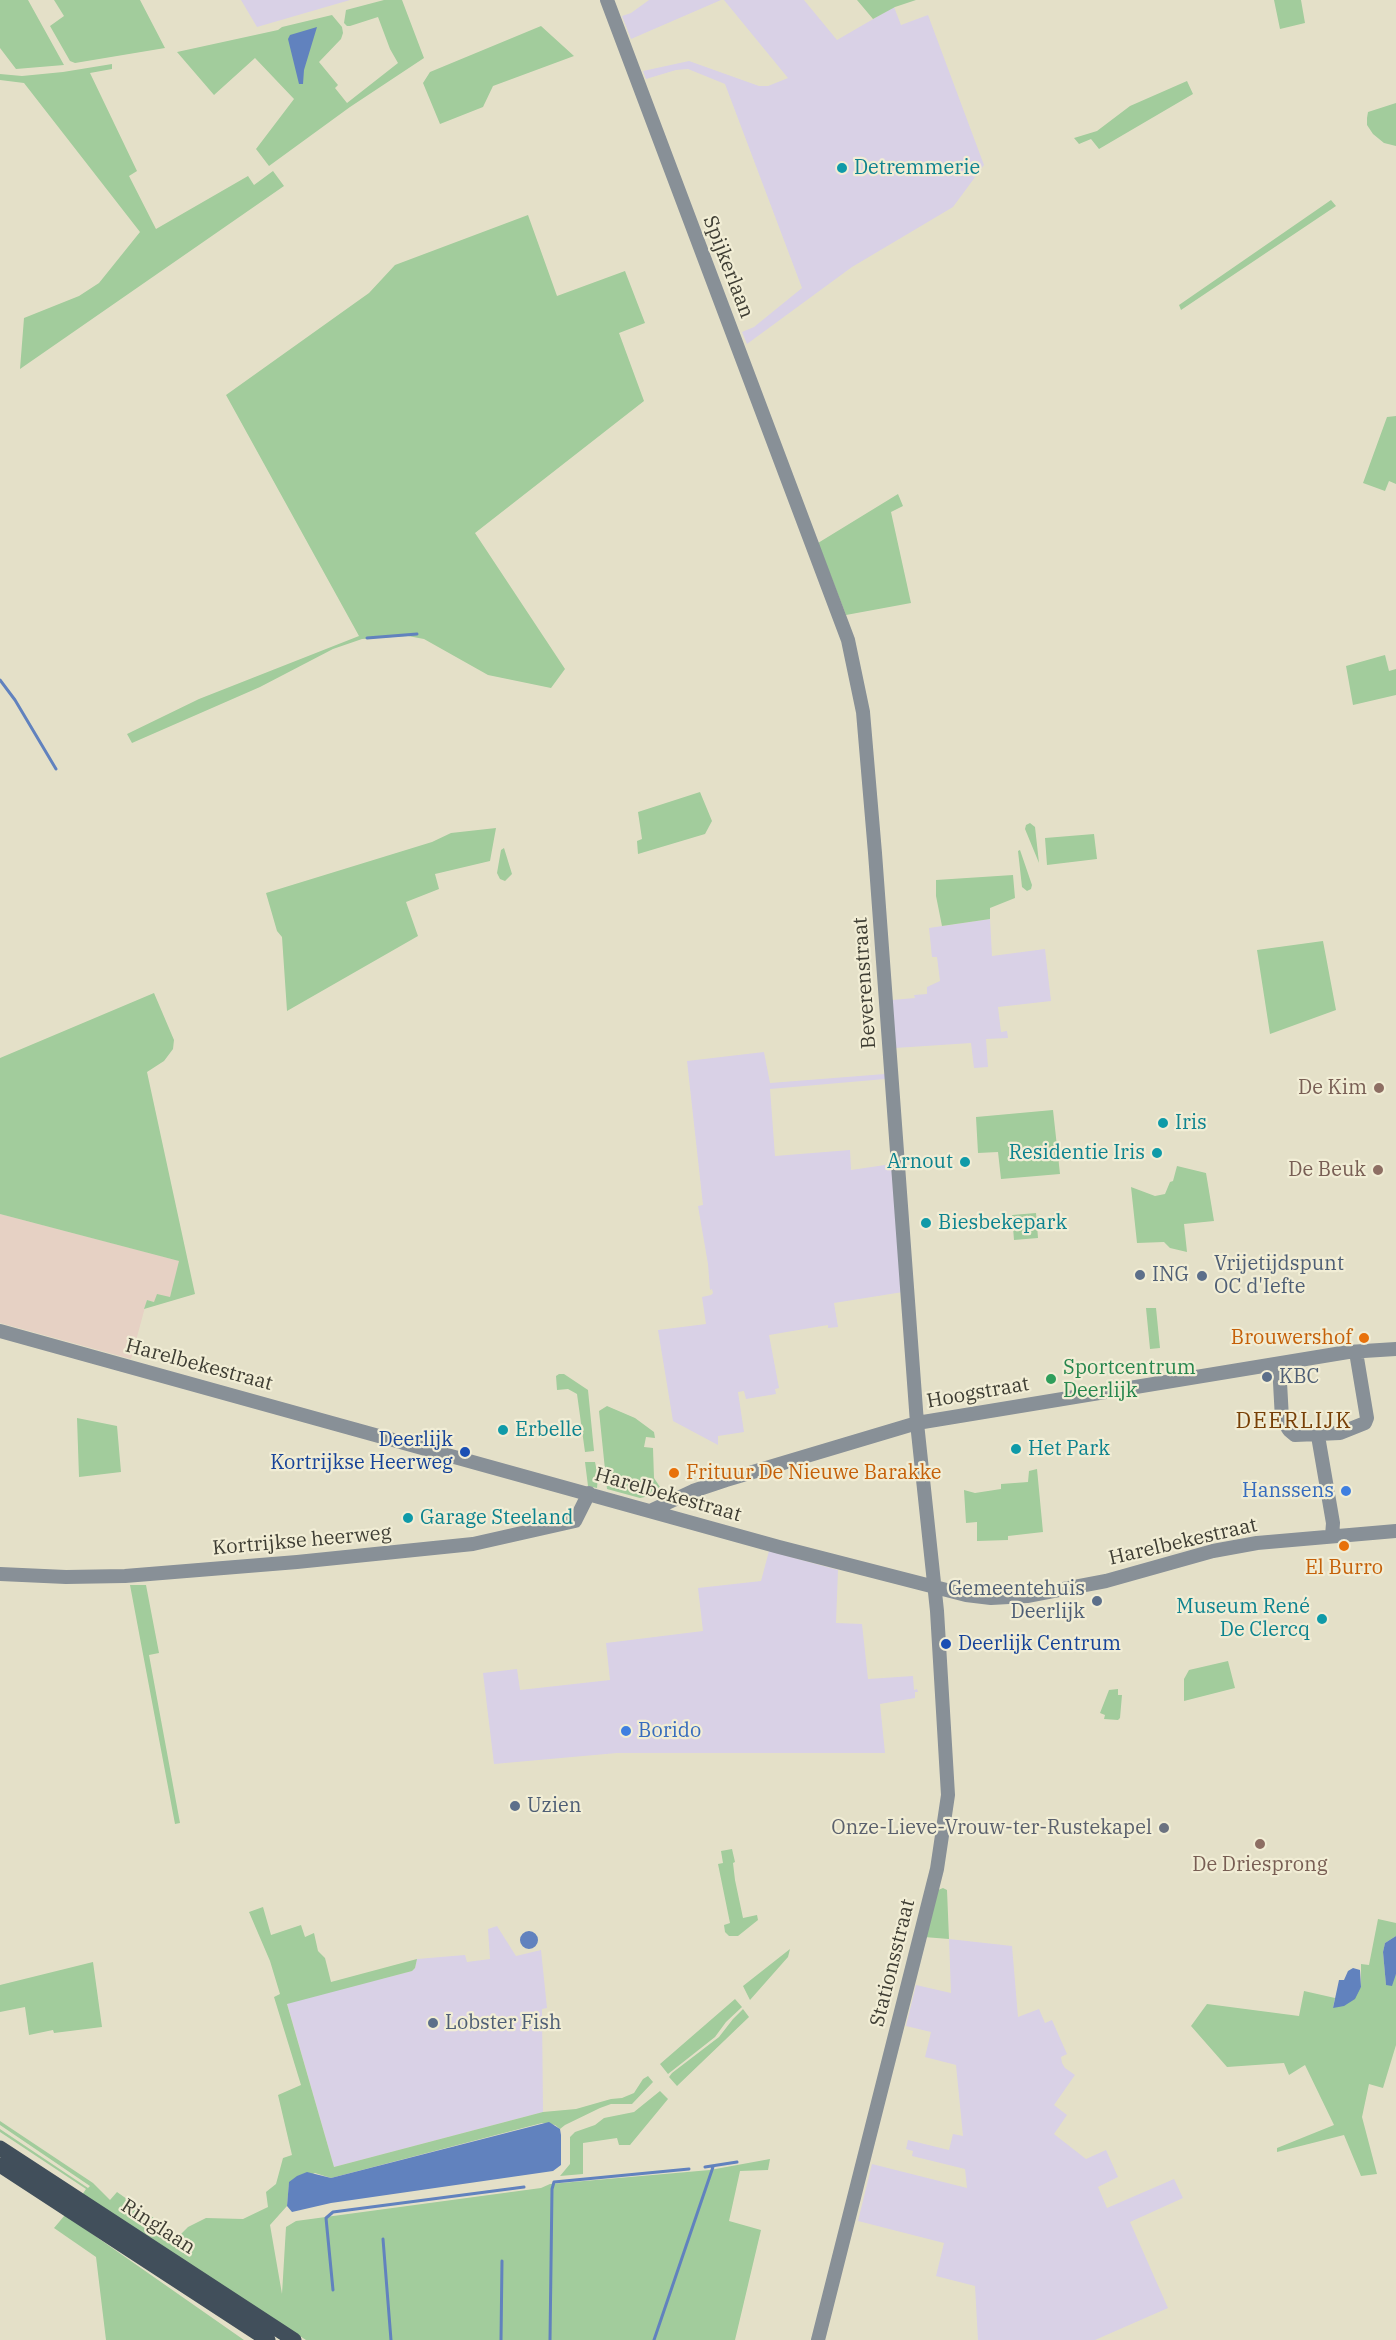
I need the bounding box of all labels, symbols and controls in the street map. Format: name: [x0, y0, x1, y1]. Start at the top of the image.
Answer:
place label: Detremmerie: [854, 156, 980, 180]
marker: Detremmerie: [835, 161, 849, 175]
street label: Spijkerlaan: [697, 212, 759, 322]
street label: Beverenstraat: [848, 916, 882, 1050]
place label: De Kim: [1298, 1076, 1367, 1100]
marker: De Kim: [1372, 1081, 1386, 1095]
place label: Iris: [1175, 1111, 1207, 1135]
marker: Iris: [1156, 1116, 1170, 1130]
place label: Residentie Iris: [1009, 1141, 1145, 1165]
marker: Residentie Iris: [1150, 1146, 1164, 1160]
place label: Arnout: [887, 1150, 953, 1174]
marker: Arnout: [958, 1155, 972, 1169]
place label: De Beuk: [1288, 1158, 1366, 1182]
marker: De Beuk: [1371, 1163, 1385, 1177]
place label: Biesbekepark: [938, 1211, 1067, 1235]
marker: Biesbekepark: [919, 1216, 933, 1230]
place label: Vrijetijdspunt OC d'Iefte: [1214, 1252, 1344, 1299]
place label: ING: [1152, 1263, 1189, 1287]
marker: ING: [1133, 1268, 1147, 1282]
marker: Vrijetijdspunt OC d'Iefte: [1195, 1269, 1209, 1283]
place label: Brouwershof: [1231, 1326, 1352, 1350]
marker: Brouwershof: [1357, 1331, 1371, 1345]
street label: Harelbekestraat: [123, 1334, 275, 1396]
place label: Sportcentrum Deerlijk: [1063, 1356, 1196, 1403]
place label: KBC: [1279, 1365, 1320, 1389]
marker: KBC: [1260, 1370, 1274, 1384]
street label: Hoogstraat: [925, 1372, 1031, 1414]
marker: Sportcentrum Deerlijk: [1044, 1372, 1058, 1386]
district label: DEERLIJK: [1236, 1409, 1352, 1435]
place label: Erbelle: [515, 1418, 582, 1442]
marker: Erbelle: [496, 1423, 510, 1437]
place label: Deerlijk Kortrijkse Heerweg: [270, 1428, 453, 1475]
place label: Het Park: [1028, 1437, 1110, 1461]
marker: Het Park: [1009, 1442, 1023, 1456]
marker: Deerlijk Kortrijkse Heerweg: [458, 1445, 472, 1459]
place label: Frituur De Nieuwe Barakke: [686, 1461, 942, 1485]
street label: Harelbekestraat: [592, 1463, 744, 1527]
marker: Frituur De Nieuwe Barakke: [667, 1466, 681, 1480]
place label: Hanssens: [1242, 1479, 1334, 1503]
marker: Hanssens: [1339, 1484, 1353, 1498]
place label: Garage Steeland: [420, 1506, 573, 1530]
marker: Garage Steeland: [401, 1511, 415, 1525]
street label: Harelbekestraat: [1107, 1513, 1259, 1571]
street label: Kortrijkse heerweg: [212, 1521, 392, 1561]
marker: El Burro: [1337, 1539, 1351, 1553]
place label: El Burro: [1305, 1556, 1383, 1580]
place label: Gemeentehuis Deerlijk: [948, 1577, 1085, 1624]
marker: Gemeentehuis Deerlijk: [1090, 1594, 1104, 1608]
place label: Museum René De Clercq: [1176, 1595, 1310, 1642]
marker: Museum René De Clercq: [1315, 1612, 1329, 1626]
place label: Deerlijk Centrum: [958, 1632, 1121, 1656]
marker: Deerlijk Centrum: [939, 1637, 953, 1651]
place label: Borido: [638, 1719, 701, 1743]
marker: Borido: [619, 1724, 633, 1738]
place label: Uzien: [527, 1794, 581, 1818]
marker: Uzien: [508, 1799, 522, 1813]
place label: Onze-Lieve-Vrouw-ter-Rustekapel: [831, 1816, 1152, 1840]
marker: Onze-Lieve-Vrouw-ter-Rustekapel: [1157, 1821, 1171, 1835]
marker: De Driesprong: [1253, 1837, 1267, 1851]
place label: De Driesprong: [1192, 1853, 1328, 1877]
street label: Stationsstraat: [866, 1897, 920, 2029]
place label: Lobster Fish: [445, 2011, 562, 2035]
marker: Lobster Fish: [426, 2016, 440, 2030]
street label: Ringlaan: [116, 2194, 200, 2260]

